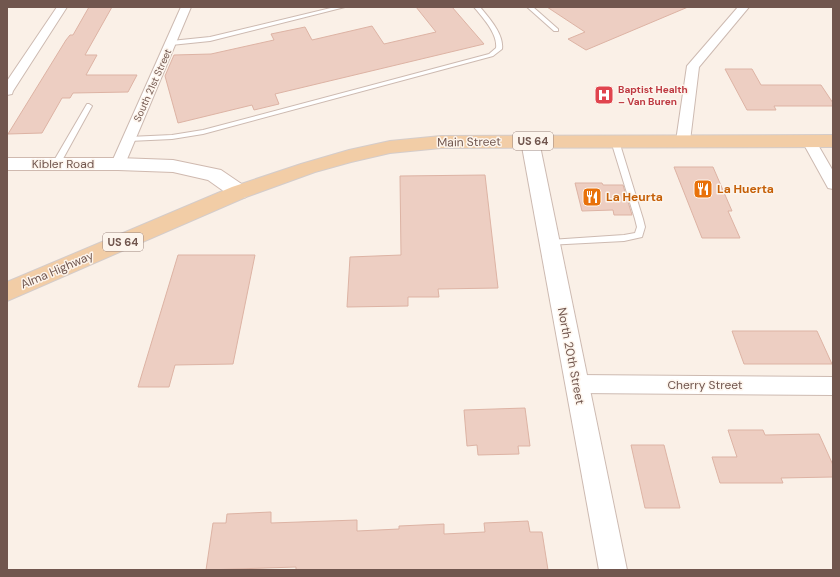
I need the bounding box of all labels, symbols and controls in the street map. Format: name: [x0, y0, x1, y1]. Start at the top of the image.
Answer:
street label: South 21st Street: [131, 47, 174, 124]
place label: Baptist Health – Van Buren: [618, 83, 688, 108]
hospital icon: Baptist Health – Van Buren: [593, 84, 615, 106]
road number: US 64: [513, 132, 553, 150]
street label: Main Street: [437, 133, 501, 151]
street label: Kibler Road: [32, 156, 94, 172]
restaurant icon: La Huerta: [692, 178, 714, 200]
place label: La Huerta: [717, 181, 774, 197]
restaurant icon: La Heurta: [581, 186, 603, 208]
place label: La Heurta: [606, 189, 663, 205]
road number: US 64: [103, 233, 143, 251]
street label: Alma Highway: [18, 247, 96, 293]
street label: North 20th Street: [554, 306, 588, 406]
street label: Cherry Street: [667, 377, 743, 393]

